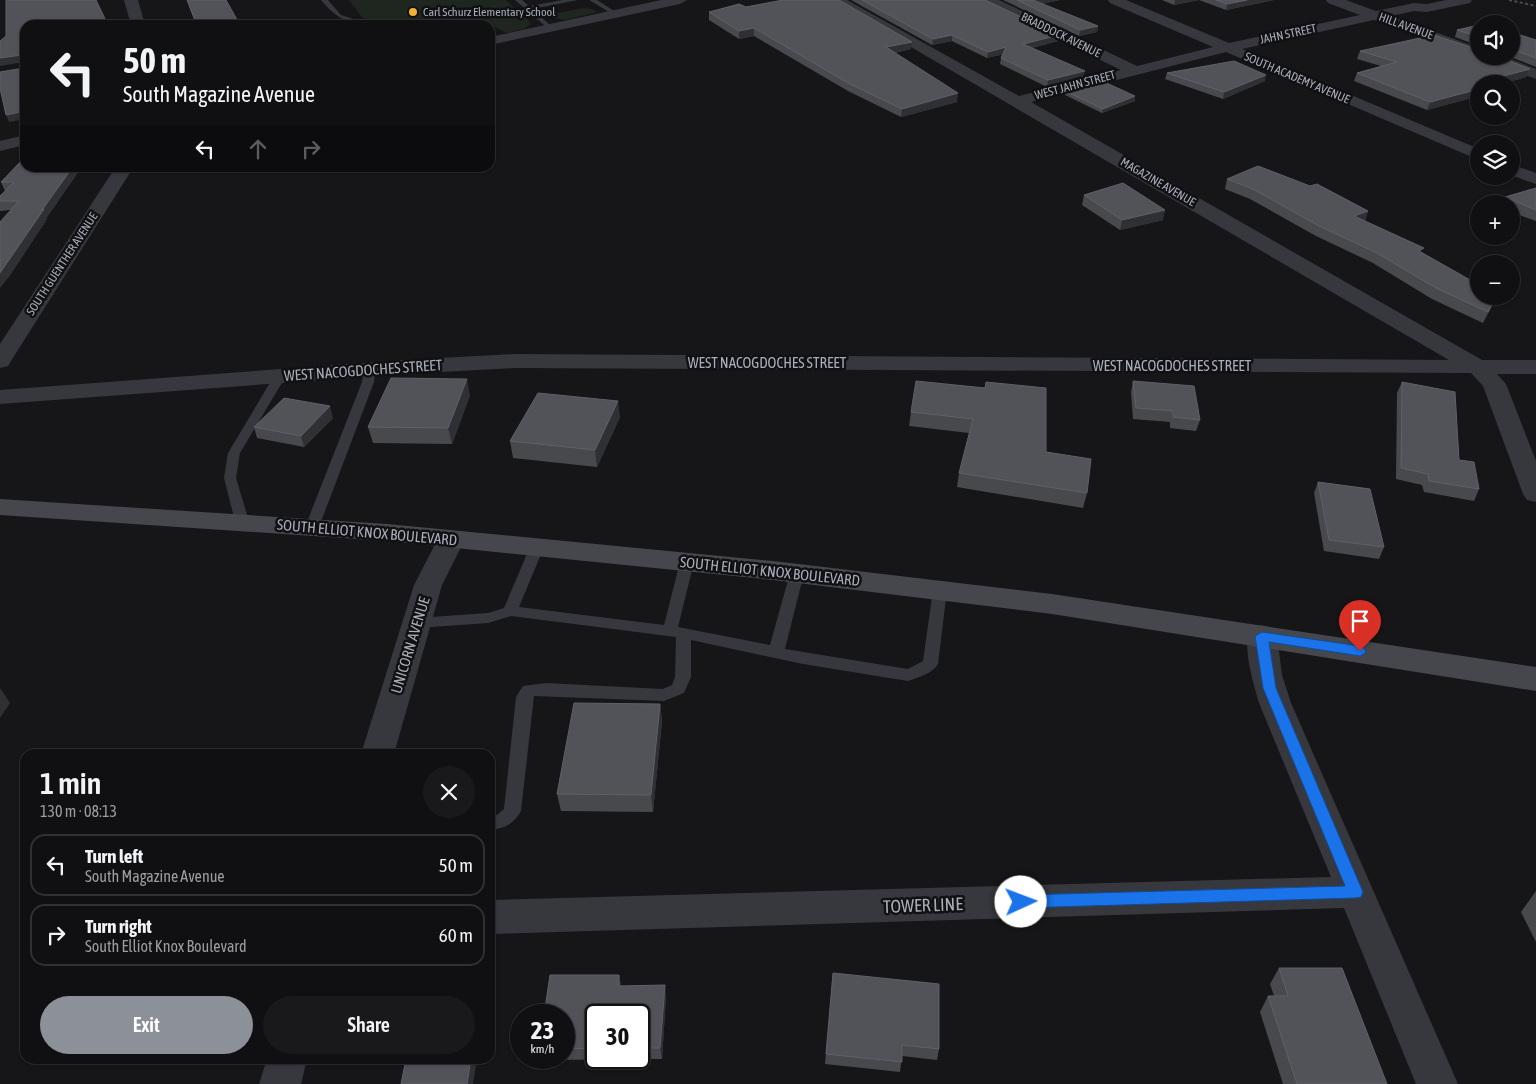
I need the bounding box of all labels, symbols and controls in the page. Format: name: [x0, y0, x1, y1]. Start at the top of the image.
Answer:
place label: Carl Schurz Elementary School: [423, 5, 556, 19]
marker: Carl Schurz Elementary School: [407, 6, 419, 18]
street label: BRADDOCK AVENUE: [1019, 10, 1103, 60]
street label: HILL AVENUE: [1377, 10, 1435, 42]
map controls: [1470, 15, 1520, 305]
button: sound: [1470, 15, 1520, 65]
street label: JAHN STREET: [1259, 21, 1318, 47]
icon: left: [40, 40, 105, 105]
text: 50 m: [123, 40, 186, 80]
street label: SOUTH ACADEMY AVENUE: [1242, 49, 1352, 107]
street label: WEST JAHN STREET: [1033, 67, 1118, 103]
button: search: [1470, 75, 1520, 125]
text: South Magazine Avenue: [123, 81, 315, 107]
icon: left: [191, 135, 219, 163]
icon: ahead: [244, 135, 272, 163]
icon: right: [297, 135, 325, 163]
button: layers: [1470, 135, 1520, 185]
street label: MAGAZINE AVENUE: [1118, 155, 1198, 209]
button: +: [1470, 195, 1520, 245]
street label: SOUTH GUENTHER AVENUE: [24, 210, 100, 318]
button: −: [1470, 255, 1520, 305]
street label: WEST NACOGDOCHES STREET: [688, 354, 847, 371]
street label: WEST NACOGDOCHES STREET: [283, 356, 443, 384]
street label: WEST NACOGDOCHES STREET: [1093, 357, 1252, 374]
street label: SOUTH ELLIOT KNOX BOULEVARD: [276, 516, 458, 548]
street label: SOUTH ELLIOT KNOX BOULEVARD: [679, 553, 861, 589]
street label: UNICORN AVENUE: [387, 594, 433, 695]
pin: [1339, 600, 1381, 651]
icon: arrive: [1346, 607, 1374, 635]
text: 1 min: [40, 766, 101, 800]
button: close: [423, 766, 475, 818]
text: 130 m · 08:13: [40, 802, 117, 820]
text: Turn left: [85, 845, 143, 867]
icon: left: [42, 851, 70, 879]
text: 50 m: [439, 854, 473, 876]
text: South Magazine Avenue: [85, 867, 225, 885]
position arrow: [994, 875, 1046, 927]
street label: TOWER LINE: [883, 893, 964, 917]
text: Turn right: [85, 915, 152, 937]
icon: right: [42, 921, 70, 949]
text: 60 m: [439, 924, 473, 946]
text: South Elliot Knox Boulevard: [85, 937, 247, 955]
button: Exit: [40, 996, 253, 1054]
button: Share: [263, 996, 475, 1054]
speed limit sign: 30: [585, 1004, 650, 1069]
text: 23: [531, 1016, 554, 1044]
text: km/h: [531, 1042, 554, 1056]

